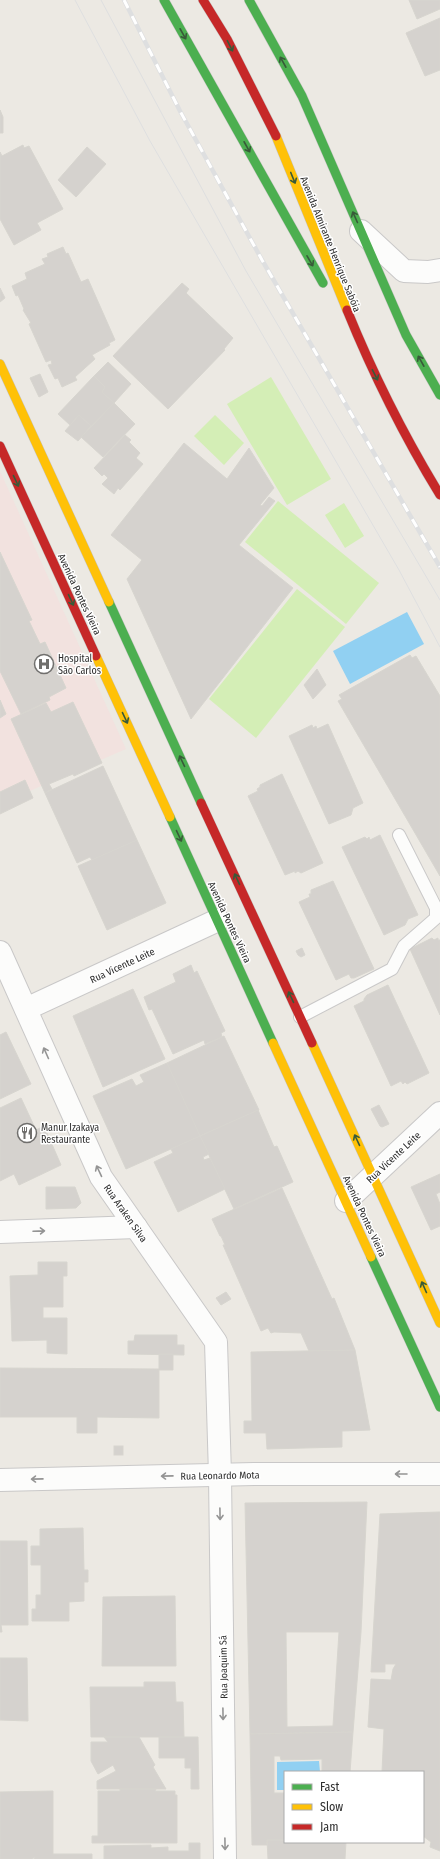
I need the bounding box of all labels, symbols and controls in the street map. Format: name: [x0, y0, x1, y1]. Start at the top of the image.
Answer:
one-way arrow: [179, 28, 187, 40]
one-way arrow: [227, 39, 234, 51]
one-way arrow: [279, 56, 287, 68]
one-way arrow: [243, 141, 251, 153]
one-way arrow: [289, 172, 297, 184]
street label: Avenida Almirante Henrique Sabóia: [297, 175, 363, 314]
one-way arrow: [351, 211, 358, 223]
one-way arrow: [307, 255, 315, 267]
one-way arrow: [416, 355, 424, 367]
one-way arrow: [372, 369, 379, 381]
one-way arrow: [13, 475, 20, 487]
street label: Avenida Pontes Vieira: [55, 552, 103, 637]
one-way arrow: [67, 593, 75, 605]
hospital icon: Hospital São Carlos: [33, 653, 55, 675]
place label: Hospital São Carlos: [58, 653, 101, 677]
one-way arrow: [122, 711, 129, 723]
one-way arrow: [178, 755, 185, 767]
one-way arrow: [176, 829, 183, 841]
one-way arrow: [233, 873, 240, 885]
street label: Avenida Pontes Vieira: [205, 880, 253, 965]
street label: Rua Vicente Leite: [88, 946, 157, 986]
one-way arrow: [287, 991, 294, 1003]
one-way arrow: [42, 1047, 49, 1059]
restaurant icon: Manur Izakaya Restaurante: [16, 1122, 38, 1144]
place label: Manur Izakaya Restaurante: [41, 1122, 99, 1146]
street label: Rua Vicente Leite: [364, 1129, 423, 1186]
one-way arrow: [353, 1135, 360, 1147]
one-way arrow: [95, 1166, 102, 1178]
street label: Avenida Pontes Vieira: [340, 1174, 388, 1259]
street label: Rua Araken Silva: [101, 1182, 150, 1245]
one-way arrow: [32, 1227, 45, 1235]
one-way arrow: [420, 1282, 427, 1294]
street label: Rua Leonardo Mota: [180, 1469, 260, 1483]
one-way arrow: [395, 1470, 408, 1478]
one-way arrow: [161, 1472, 174, 1480]
one-way arrow: [31, 1475, 44, 1483]
one-way arrow: [216, 1507, 224, 1520]
street label: Rua Joaquim Sá: [217, 1635, 231, 1699]
one-way arrow: [219, 1707, 227, 1720]
legend: [284, 1771, 424, 1843]
text: Fast: [320, 1780, 339, 1794]
text: Slow: [320, 1800, 343, 1814]
text: Jam: [320, 1820, 338, 1834]
one-way arrow: [221, 1837, 229, 1850]

